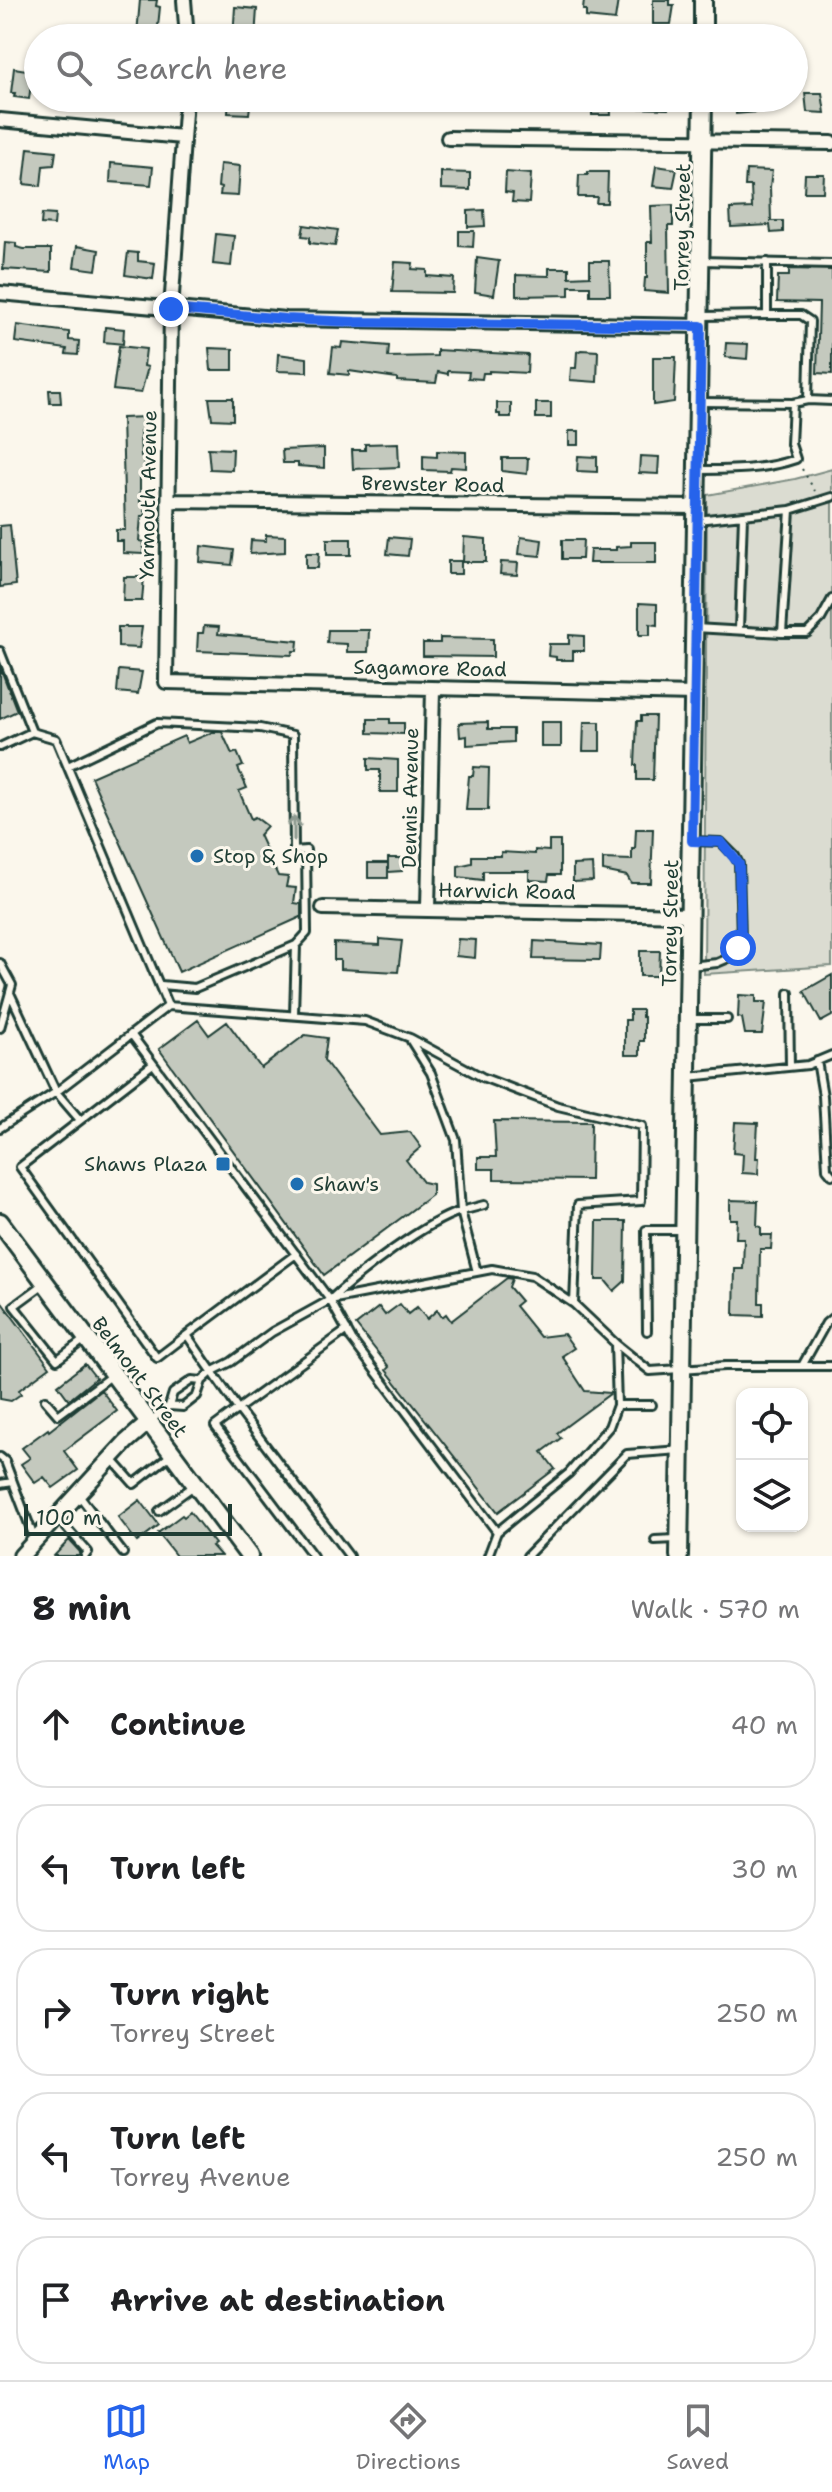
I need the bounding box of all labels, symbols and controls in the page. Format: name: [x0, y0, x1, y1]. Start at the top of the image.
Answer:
search box: [24, 24, 808, 112]
icon: search: [52, 46, 96, 90]
text: Search here: [116, 48, 287, 89]
street label: Torrey Street: [668, 163, 696, 291]
route end: [153, 291, 189, 327]
street label: Yarmouth Avenue: [134, 410, 162, 580]
street label: Brewster Road: [361, 470, 505, 498]
street label: Sagamore Road: [353, 654, 507, 682]
street label: Dennis Avenue: [396, 727, 424, 869]
one-way arrow: [286, 815, 302, 842]
place label: Stop & Shop: [213, 843, 328, 869]
marker: Stop & Shop: [188, 847, 206, 865]
street label: Torrey Street: [656, 859, 684, 987]
street label: Harwich Road: [438, 877, 576, 905]
route start: [720, 930, 756, 966]
place label: Shaws Plaza: [84, 1151, 208, 1177]
marker: Shaws Plaza: [214, 1155, 232, 1173]
place label: Shaw's: [313, 1171, 379, 1197]
marker: Shaw's: [288, 1175, 306, 1193]
street label: Belmont Street: [86, 1311, 194, 1443]
map controls: [736, 1388, 808, 1532]
button: locate: [736, 1388, 808, 1460]
button: layers: [736, 1460, 808, 1532]
scale bar: [24, 1500, 232, 1536]
text: 100 m: [36, 1503, 102, 1532]
text: 8 min: [32, 1585, 131, 1631]
text: Walk · 570 m: [630, 1591, 800, 1626]
icon: ahead: [34, 1702, 78, 1746]
text: Continue: [110, 1704, 246, 1745]
text: 40 m: [731, 1707, 798, 1742]
icon: left: [34, 1846, 78, 1890]
text: Turn left: [110, 1848, 245, 1889]
text: 30 m: [731, 1851, 798, 1886]
text: Turn right: [110, 1974, 269, 2015]
icon: right: [34, 1990, 78, 2034]
text: 250 m: [715, 1995, 798, 2030]
text: Torrey Street: [110, 2015, 275, 2050]
text: Turn left: [110, 2118, 245, 2159]
icon: left: [34, 2134, 78, 2178]
text: 250 m: [715, 2139, 798, 2174]
text: Torrey Avenue: [110, 2159, 291, 2194]
icon: arrive: [34, 2278, 78, 2322]
text: Arrive at destination: [110, 2280, 445, 2321]
tab: Map: [103, 2399, 150, 2476]
tab: Directions: [356, 2399, 461, 2476]
tab: Saved: [667, 2399, 729, 2476]

